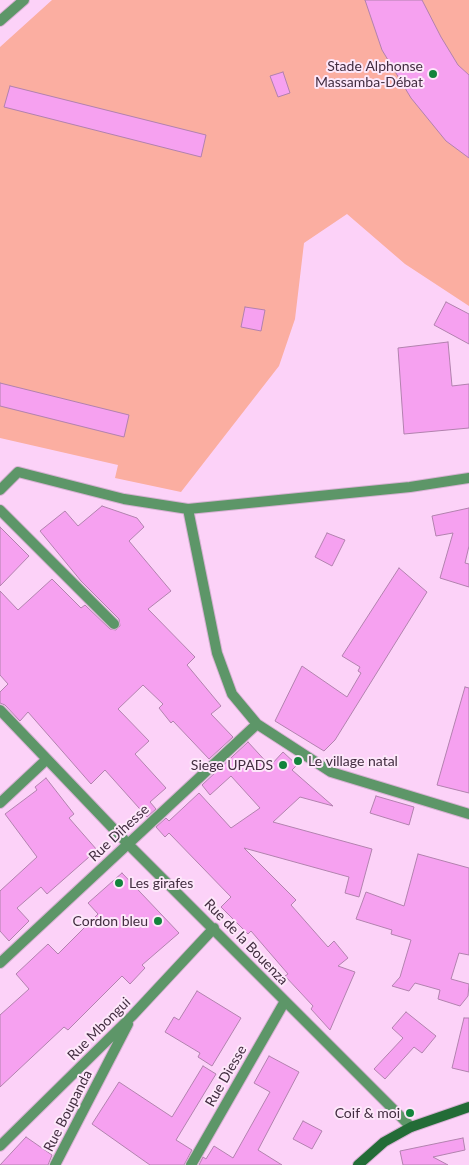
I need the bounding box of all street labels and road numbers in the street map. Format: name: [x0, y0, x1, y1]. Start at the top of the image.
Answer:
street label: Rue Dihesse: [86, 801, 152, 865]
street label: Rue de la Bouenza: [201, 895, 291, 989]
street label: Rue Mbongui: [64, 994, 134, 1064]
street label: Rue Diesse: [202, 1042, 250, 1110]
street label: Rue Boupanda: [40, 1067, 96, 1155]

